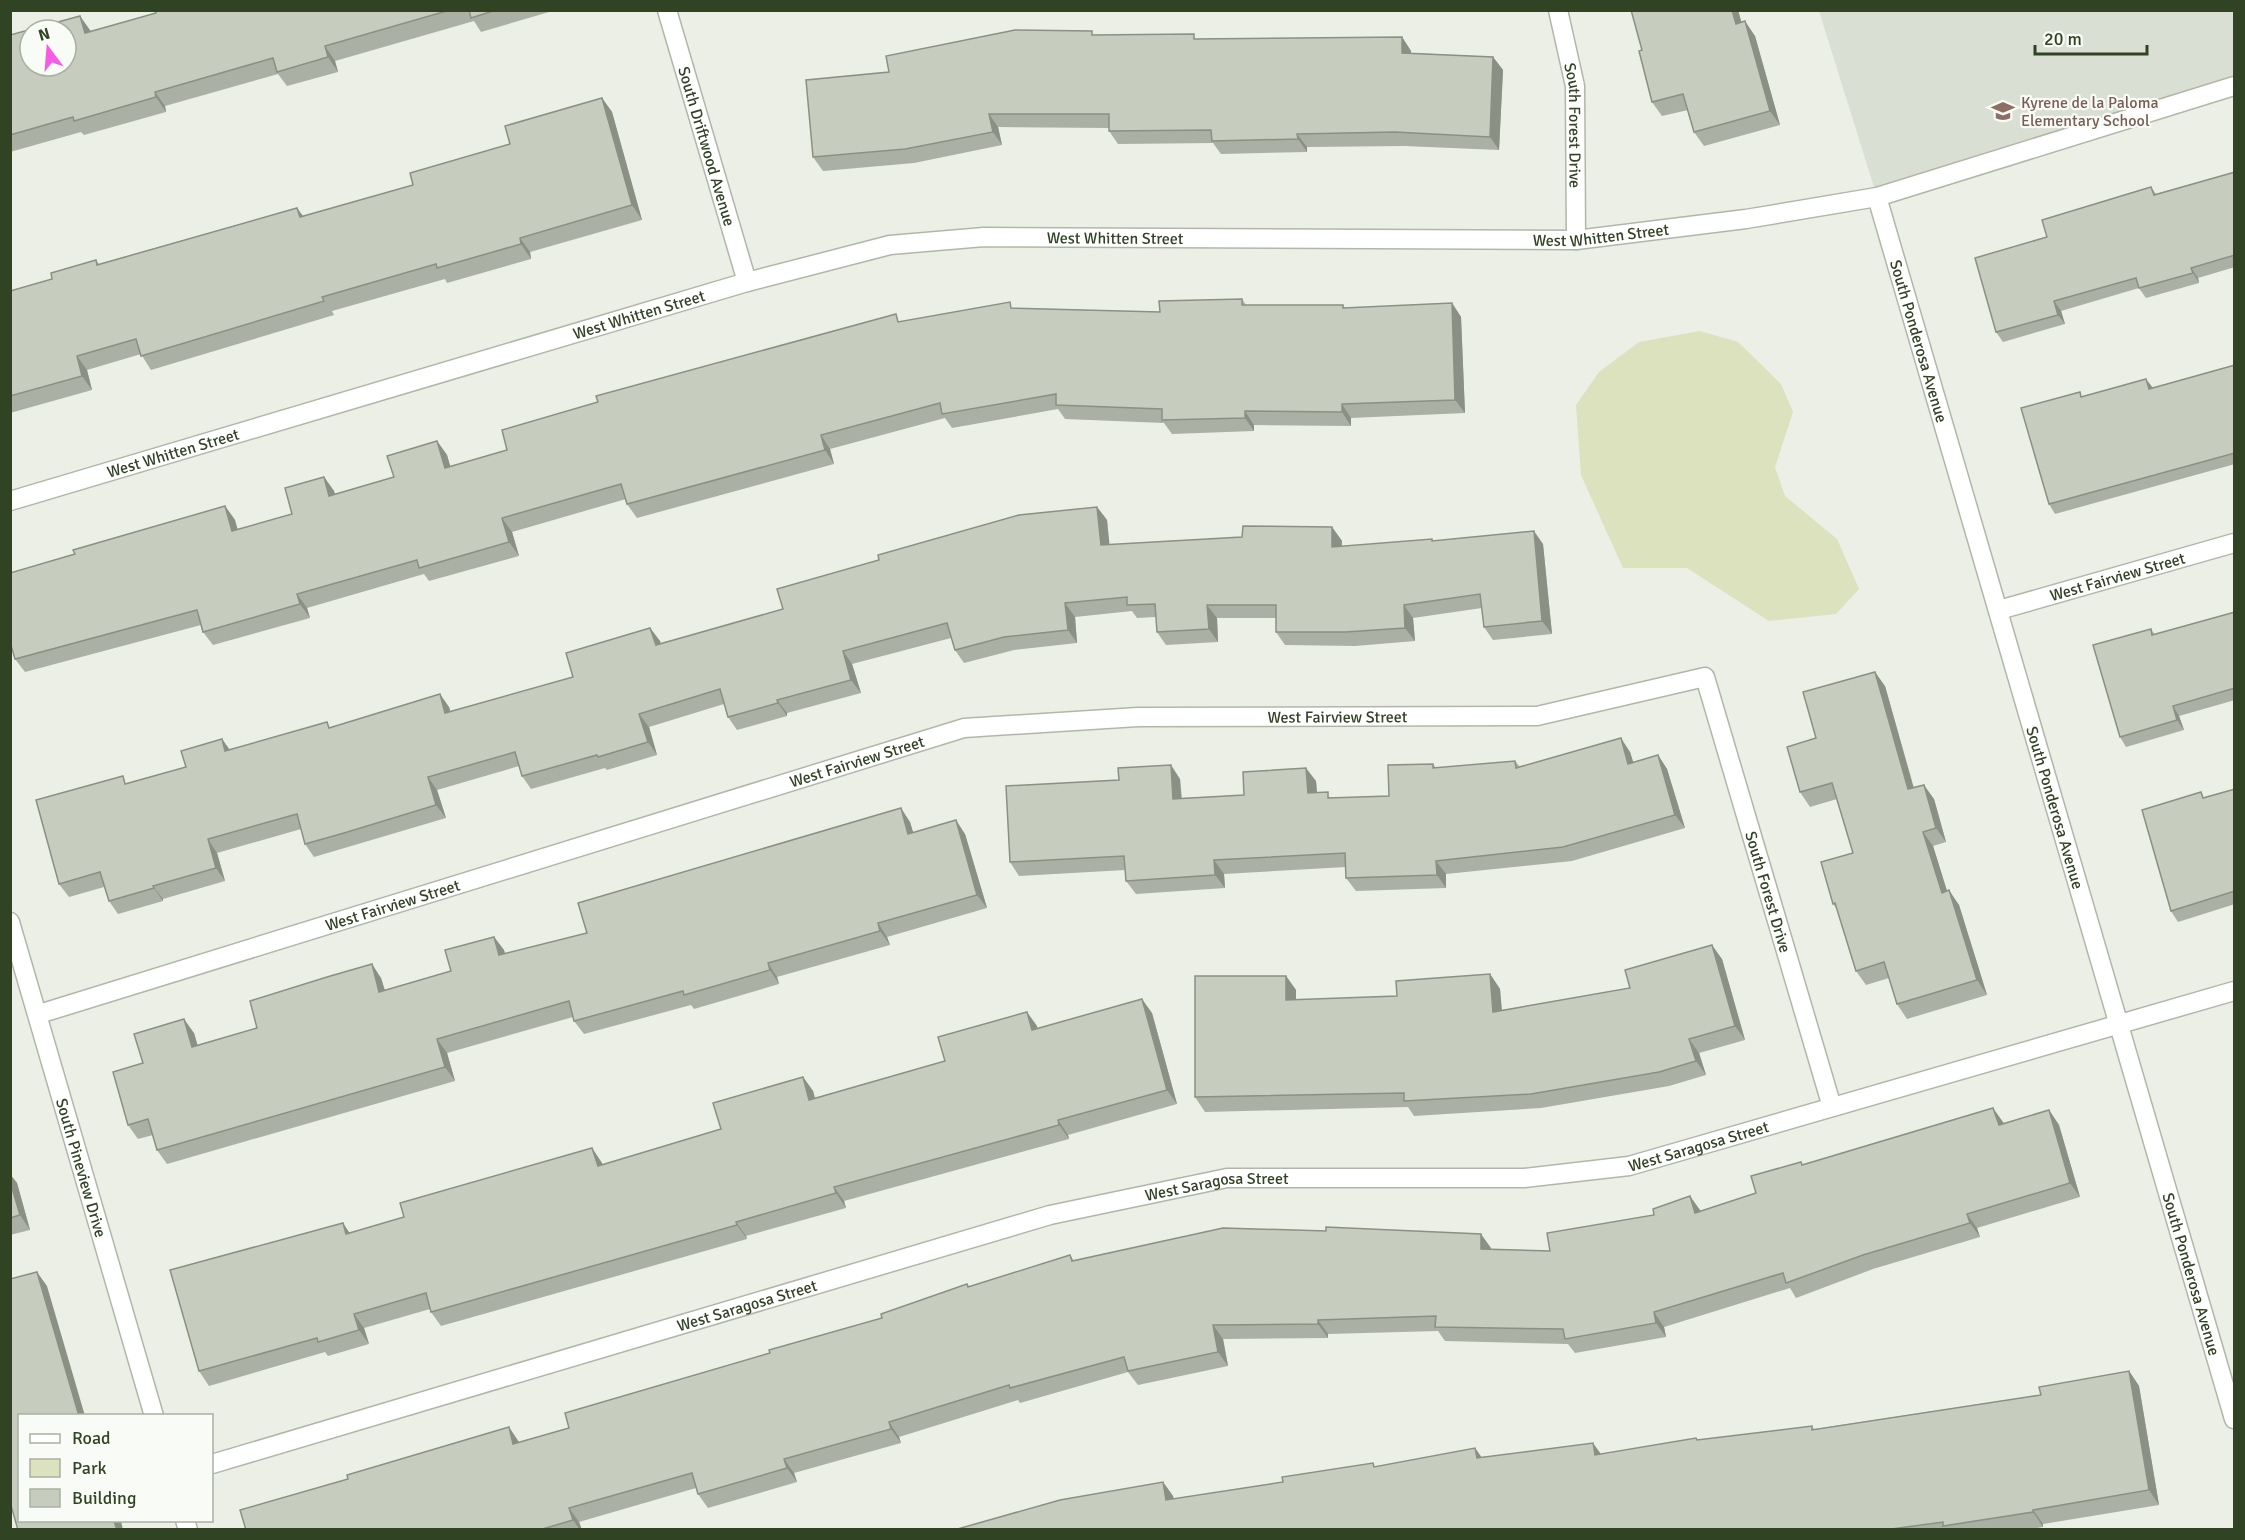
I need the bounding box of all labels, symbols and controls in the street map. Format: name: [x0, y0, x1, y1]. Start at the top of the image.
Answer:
north arrow: [18, 18, 78, 78]
scale bar: [2035, 18, 2148, 56]
text: N: [36, 23, 52, 46]
text: 20 m: [2044, 28, 2082, 50]
street label: South Forest Drive: [1559, 61, 1585, 188]
street label: South Driftwood Avenue: [673, 64, 739, 229]
place label: Kyrene de la Paloma Elementary School: [2021, 93, 2159, 131]
school or university icon: Kyrene de la Paloma Elementary School: [1990, 98, 2016, 124]
street label: West Whitten Street: [1533, 220, 1671, 252]
street label: West Whitten Street: [1047, 228, 1184, 249]
street label: South Ponderosa Avenue: [1885, 257, 1951, 425]
street label: West Whitten Street: [571, 286, 708, 344]
street label: West Whitten Street: [105, 424, 242, 483]
street label: West Fairview Street: [2048, 548, 2188, 606]
street label: West Fairview Street: [1267, 707, 1408, 728]
street label: South Ponderosa Avenue: [2021, 724, 2088, 892]
street label: West Fairview Street: [787, 732, 927, 792]
street label: South Forest Drive: [1740, 829, 1795, 955]
street label: West Fairview Street: [323, 875, 463, 936]
street label: South Pineview Drive: [51, 1096, 110, 1240]
street label: West Saragosa Street: [1626, 1117, 1772, 1177]
street label: West Saragosa Street: [1143, 1169, 1289, 1206]
street label: South Ponderosa Avenue: [2157, 1190, 2224, 1358]
street label: West Saragosa Street: [675, 1276, 820, 1336]
legend: [18, 1414, 213, 1522]
text: Road: [72, 1427, 111, 1449]
text: Park: [72, 1457, 107, 1479]
text: Building: [72, 1487, 136, 1509]

